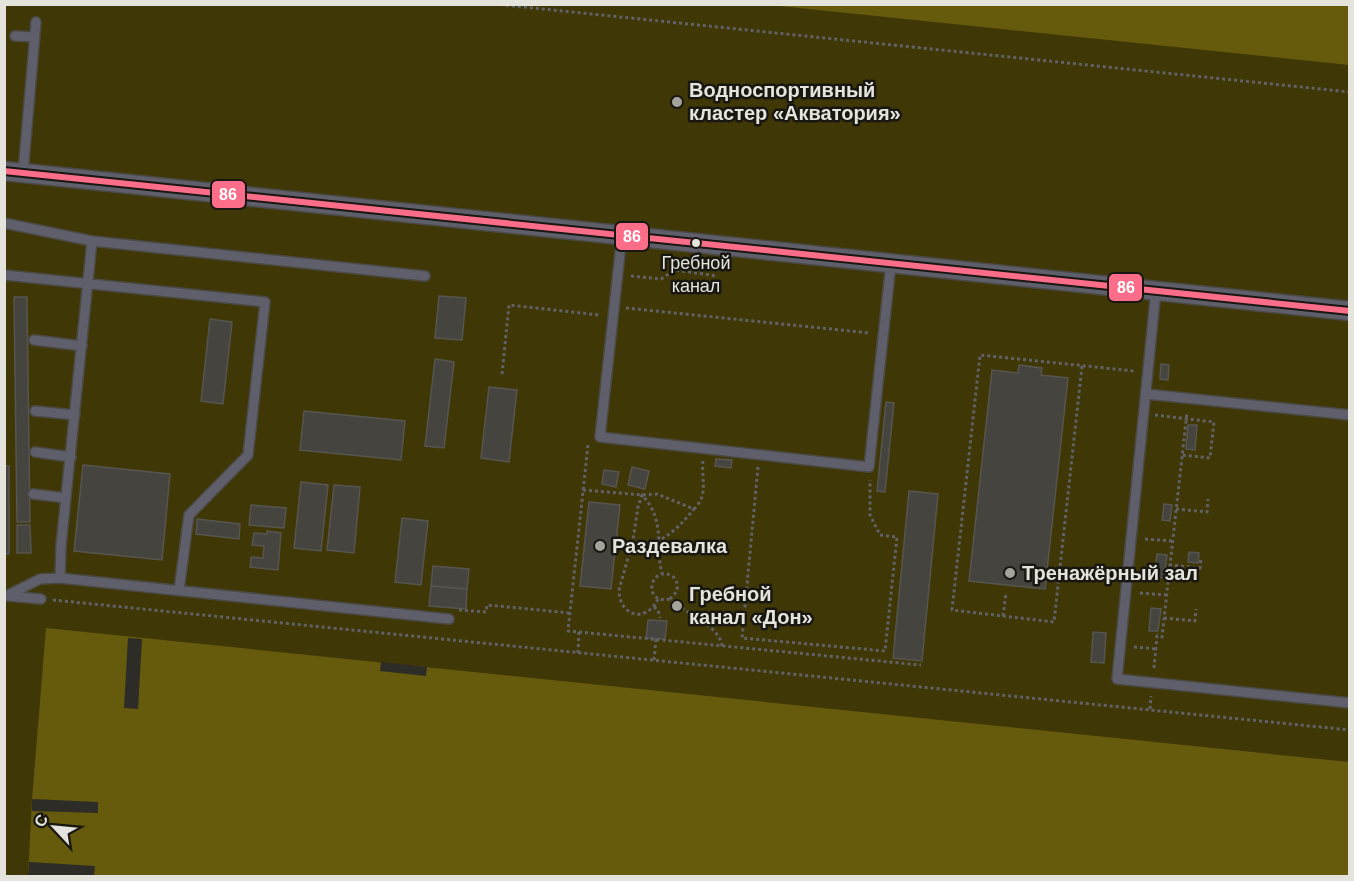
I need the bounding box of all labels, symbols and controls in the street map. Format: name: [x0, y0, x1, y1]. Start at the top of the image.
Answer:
place label: Водноспортивный кластер «Акватория»: [689, 79, 901, 124]
marker: Водноспортивный кластер «Акватория»: [670, 95, 684, 109]
line badge: 86: [211, 180, 246, 209]
text: 86: [219, 186, 237, 203]
line badge: 86: [615, 222, 649, 251]
text: 86: [623, 228, 641, 245]
marker: Гребной канал: [690, 237, 702, 249]
place label: Гребной канал: [662, 253, 730, 296]
line badge: 86: [1108, 273, 1143, 302]
text: 86: [1117, 279, 1135, 296]
place label: Раздевалка: [612, 535, 728, 557]
marker: Раздевалка: [593, 539, 607, 553]
place label: Тренажёрный зал: [1022, 562, 1198, 584]
marker: Тренажёрный зал: [1003, 566, 1017, 580]
place label: Гребной канал «Дон»: [689, 583, 813, 628]
marker: Гребной канал «Дон»: [670, 599, 684, 613]
north arrow: [24, 797, 84, 857]
text: С: [31, 811, 51, 830]

